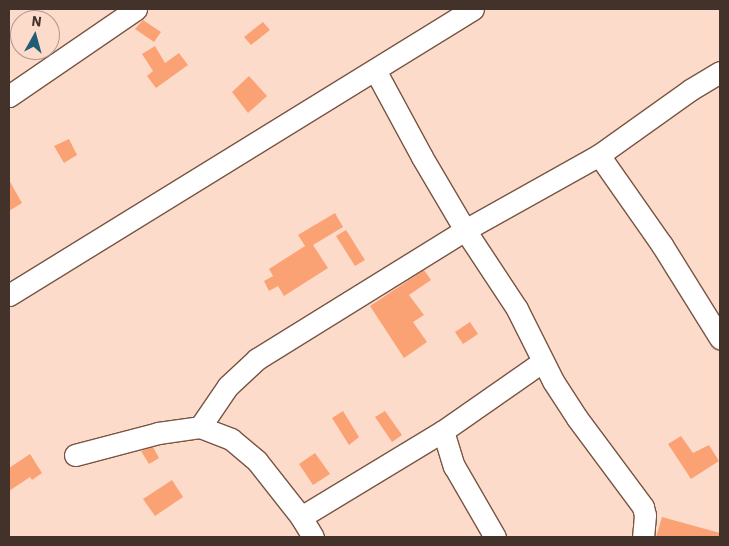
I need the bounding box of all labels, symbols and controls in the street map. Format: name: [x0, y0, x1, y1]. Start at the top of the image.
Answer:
north arrow: [10, 10, 60, 60]
text: N: [31, 12, 43, 31]

